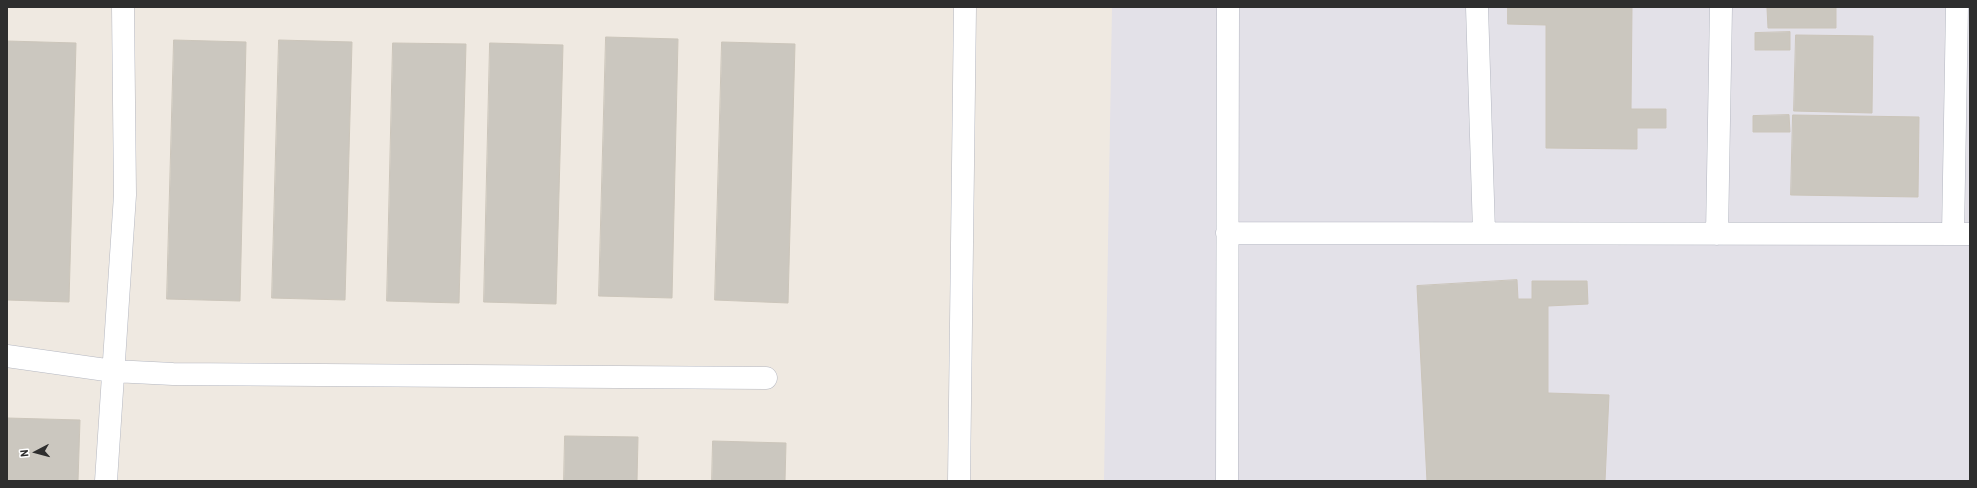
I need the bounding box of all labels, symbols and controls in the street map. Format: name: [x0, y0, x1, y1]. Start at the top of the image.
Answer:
north arrow: [16, 432, 56, 472]
text: N: [17, 449, 30, 458]

